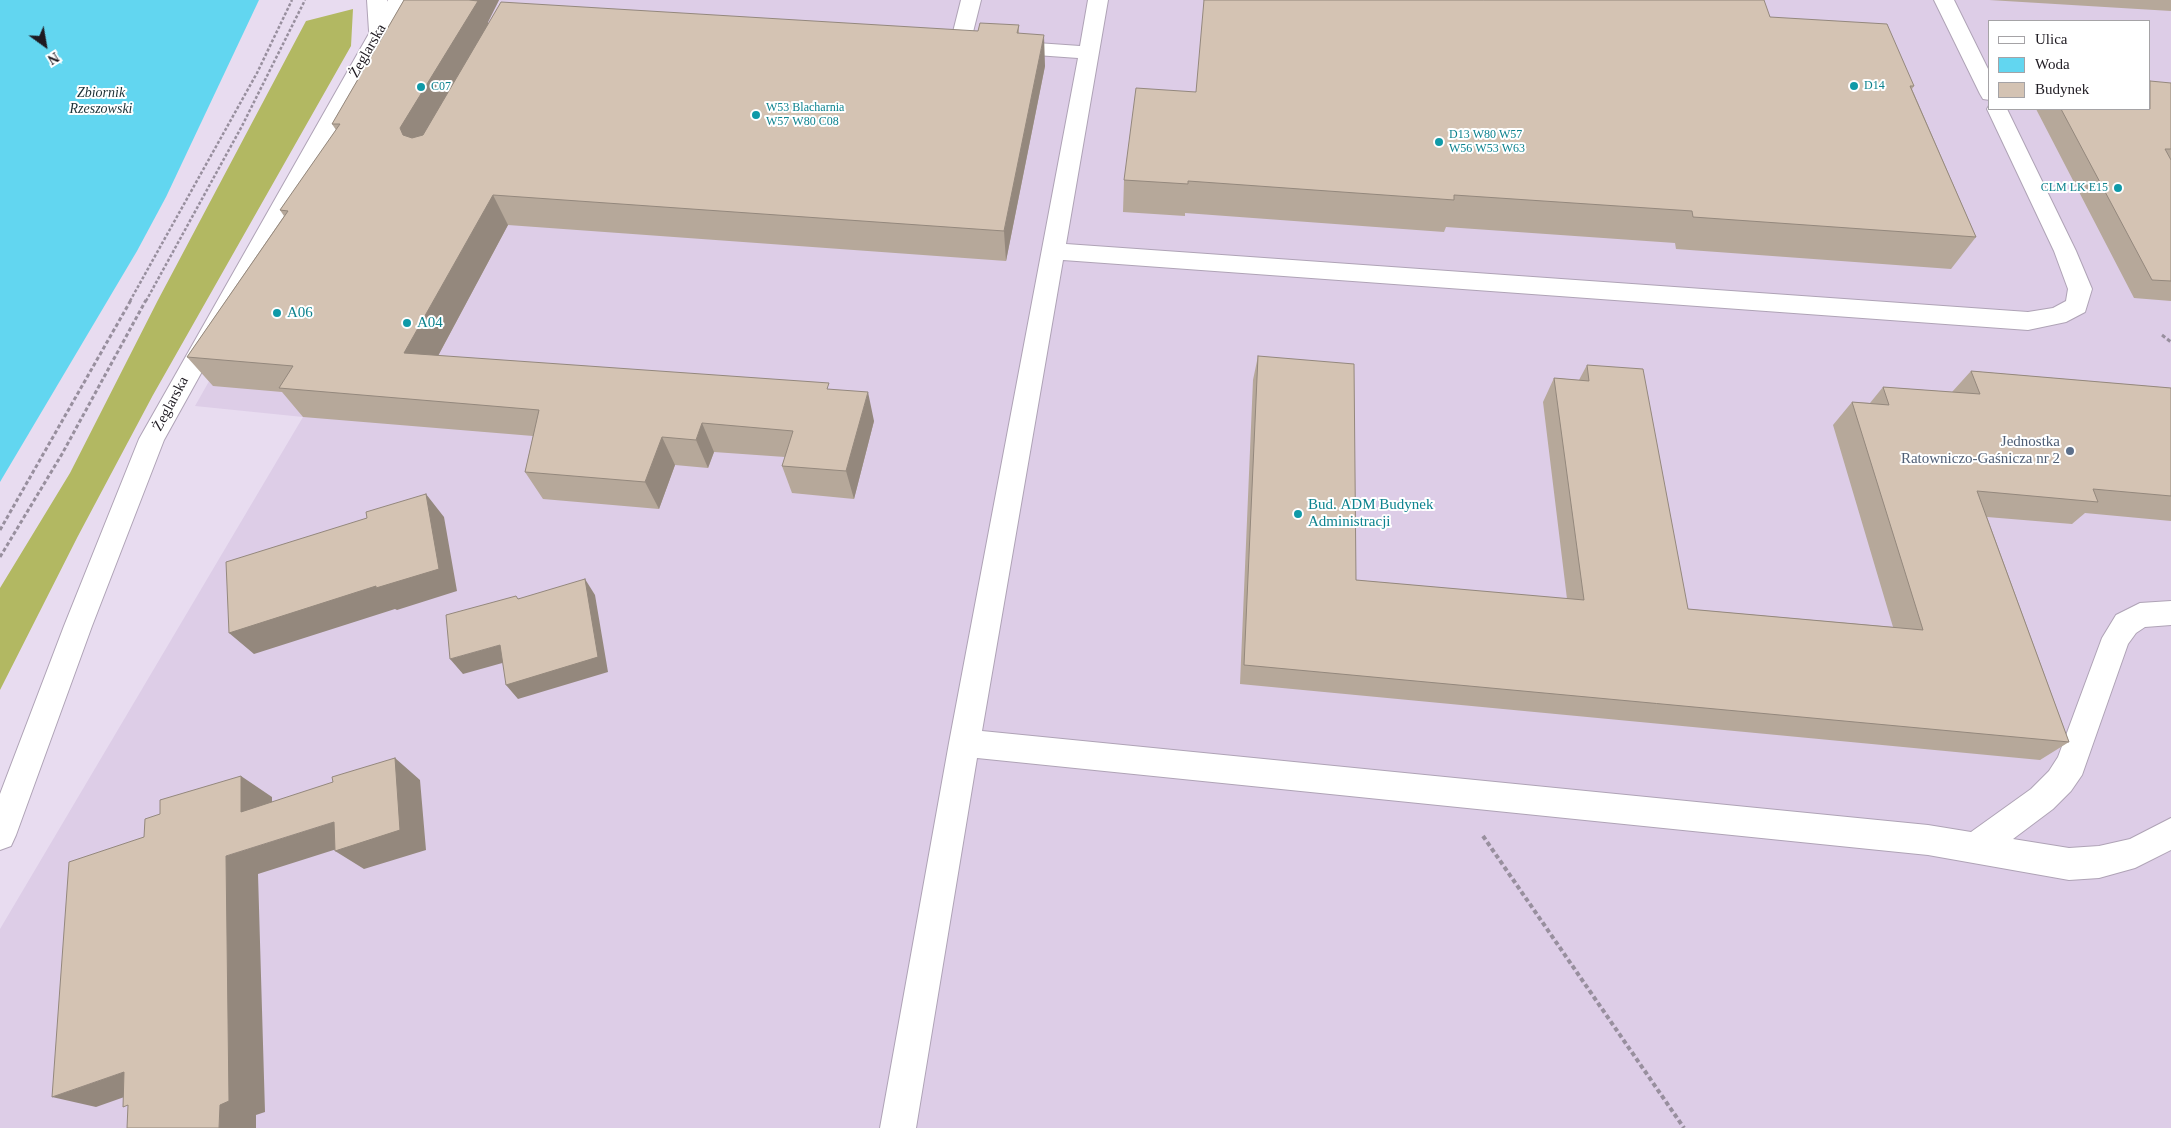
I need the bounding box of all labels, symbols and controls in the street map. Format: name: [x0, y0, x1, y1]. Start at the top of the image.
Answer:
north arrow: [20, 20, 70, 70]
legend: [1988, 20, 2151, 110]
street label: Żeglarska: [345, 21, 391, 81]
text: Ulica: [2035, 31, 2067, 47]
text: N: [45, 49, 61, 67]
text: Woda: [2035, 56, 2070, 72]
place label: D14: [1864, 79, 1885, 93]
place label: C07: [431, 80, 451, 94]
marker: D14: [1848, 80, 1860, 92]
marker: C07: [415, 81, 427, 93]
text: Budynek: [2035, 81, 2089, 97]
water label: Zbiornik Rzeszowski: [70, 85, 132, 118]
place label: W53 Blacharnia W57 W80 C08: [766, 101, 844, 129]
marker: W53 Blacharnia W57 W80 C08: [750, 109, 762, 121]
place label: D13 W80 W57 W56 W53 W63: [1449, 128, 1525, 156]
marker: D13 W80 W57 W56 W53 W63: [1433, 136, 1445, 148]
place label: CLM LK E15: [2041, 181, 2108, 195]
marker: CLM LK E15: [2112, 182, 2124, 194]
place label: A06: [287, 304, 313, 322]
marker: A06: [271, 307, 283, 319]
place label: A04: [417, 314, 443, 332]
marker: A04: [401, 317, 413, 329]
street label: Żeglarska: [149, 374, 193, 434]
place label: Jednostka Ratowniczo-Gaśnicza nr 2: [1901, 433, 2060, 468]
marker: Jednostka Ratowniczo-Gaśnicza nr 2: [2064, 445, 2076, 457]
place label: Bud. ADM Budynek Administracji: [1308, 496, 1433, 531]
marker: Bud. ADM Budynek Administracji: [1292, 508, 1304, 520]

